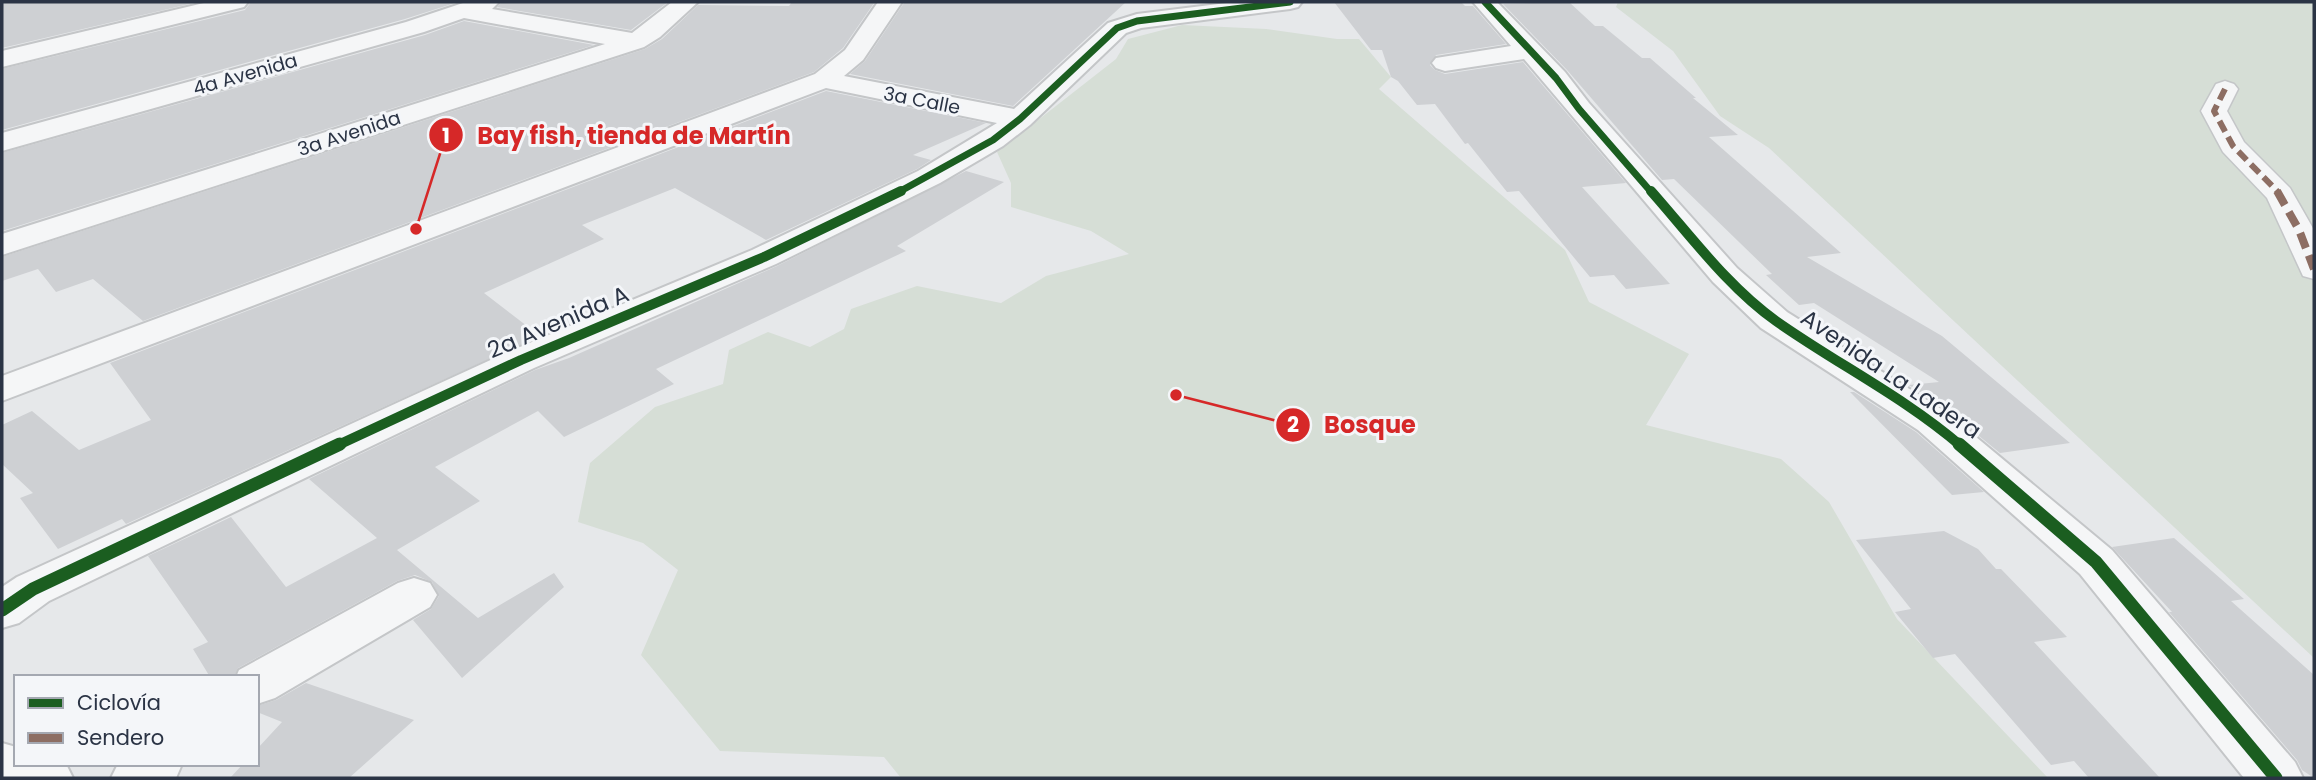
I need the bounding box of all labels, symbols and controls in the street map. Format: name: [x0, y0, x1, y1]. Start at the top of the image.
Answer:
street label: 4a Avenida: [190, 47, 301, 102]
street label: 3a Calle: [881, 80, 963, 121]
street label: 3a Avenida: [294, 104, 404, 163]
callout: Bay fish, tienda de Martín: [429, 113, 805, 158]
text: Bay fish, tienda de Martín: [477, 119, 791, 152]
text: 1: [442, 121, 450, 150]
street label: 2a Avenida A: [482, 278, 634, 366]
street label: Avenida La Ladera: [1794, 302, 1988, 446]
callout: Bosque: [1275, 402, 1430, 447]
text: Bosque: [1324, 408, 1416, 441]
text: 2: [1287, 410, 1299, 439]
legend: [14, 675, 259, 766]
text: Ciclovía: [77, 688, 161, 717]
text: Sendero: [77, 723, 164, 752]

